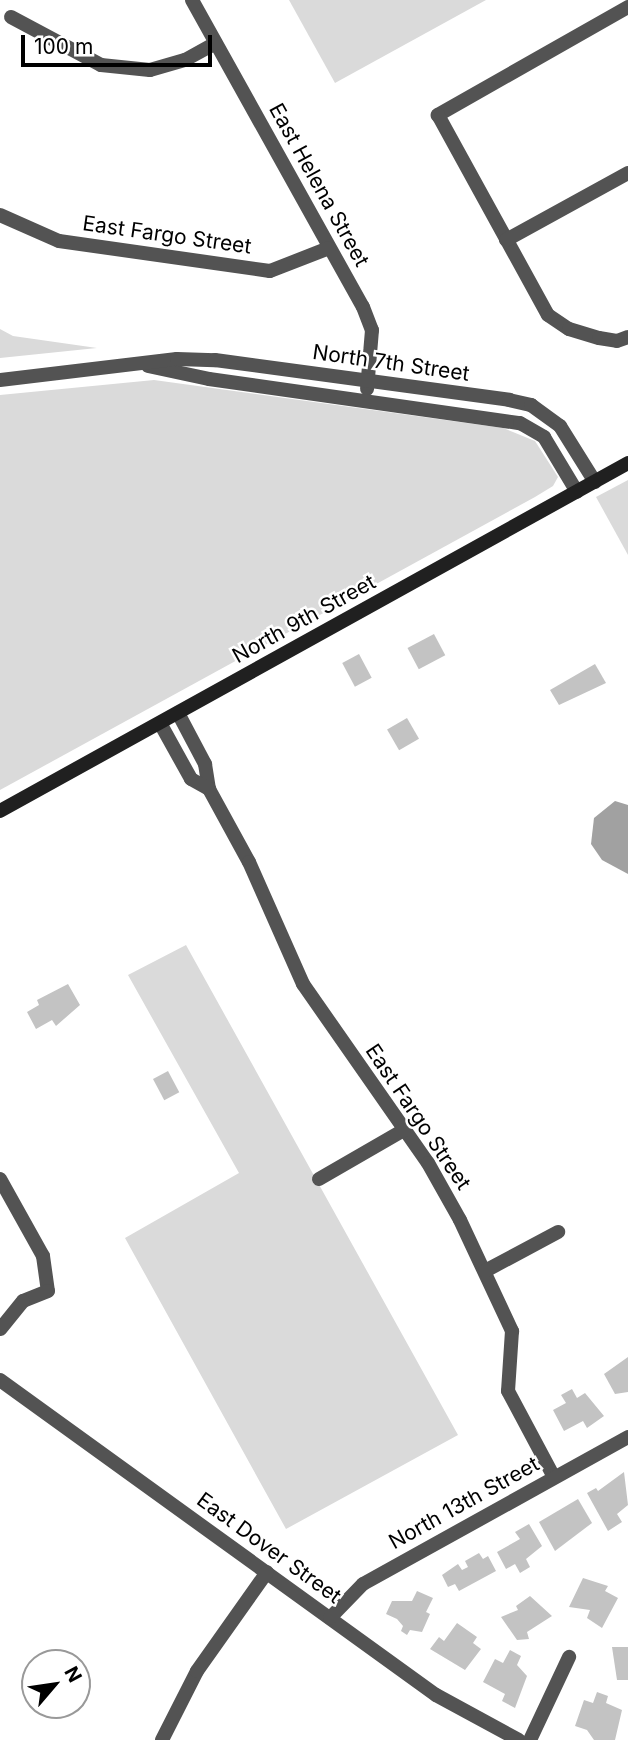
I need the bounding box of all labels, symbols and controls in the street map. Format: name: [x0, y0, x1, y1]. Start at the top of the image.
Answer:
scale bar: [24, 21, 215, 65]
text: 100 m: [34, 34, 93, 59]
street label: East Helena Street: [264, 99, 374, 271]
street label: East Fargo Street: [81, 211, 253, 259]
street label: North 7th Street: [311, 340, 471, 386]
street label: North 9th Street: [228, 569, 380, 669]
street label: East Fargo Street: [360, 1039, 476, 1195]
street label: North 13th Street: [385, 1451, 543, 1555]
street label: East Dover Street: [192, 1487, 346, 1609]
north arrow: [21, 1649, 91, 1719]
text: N: [59, 1663, 87, 1686]

